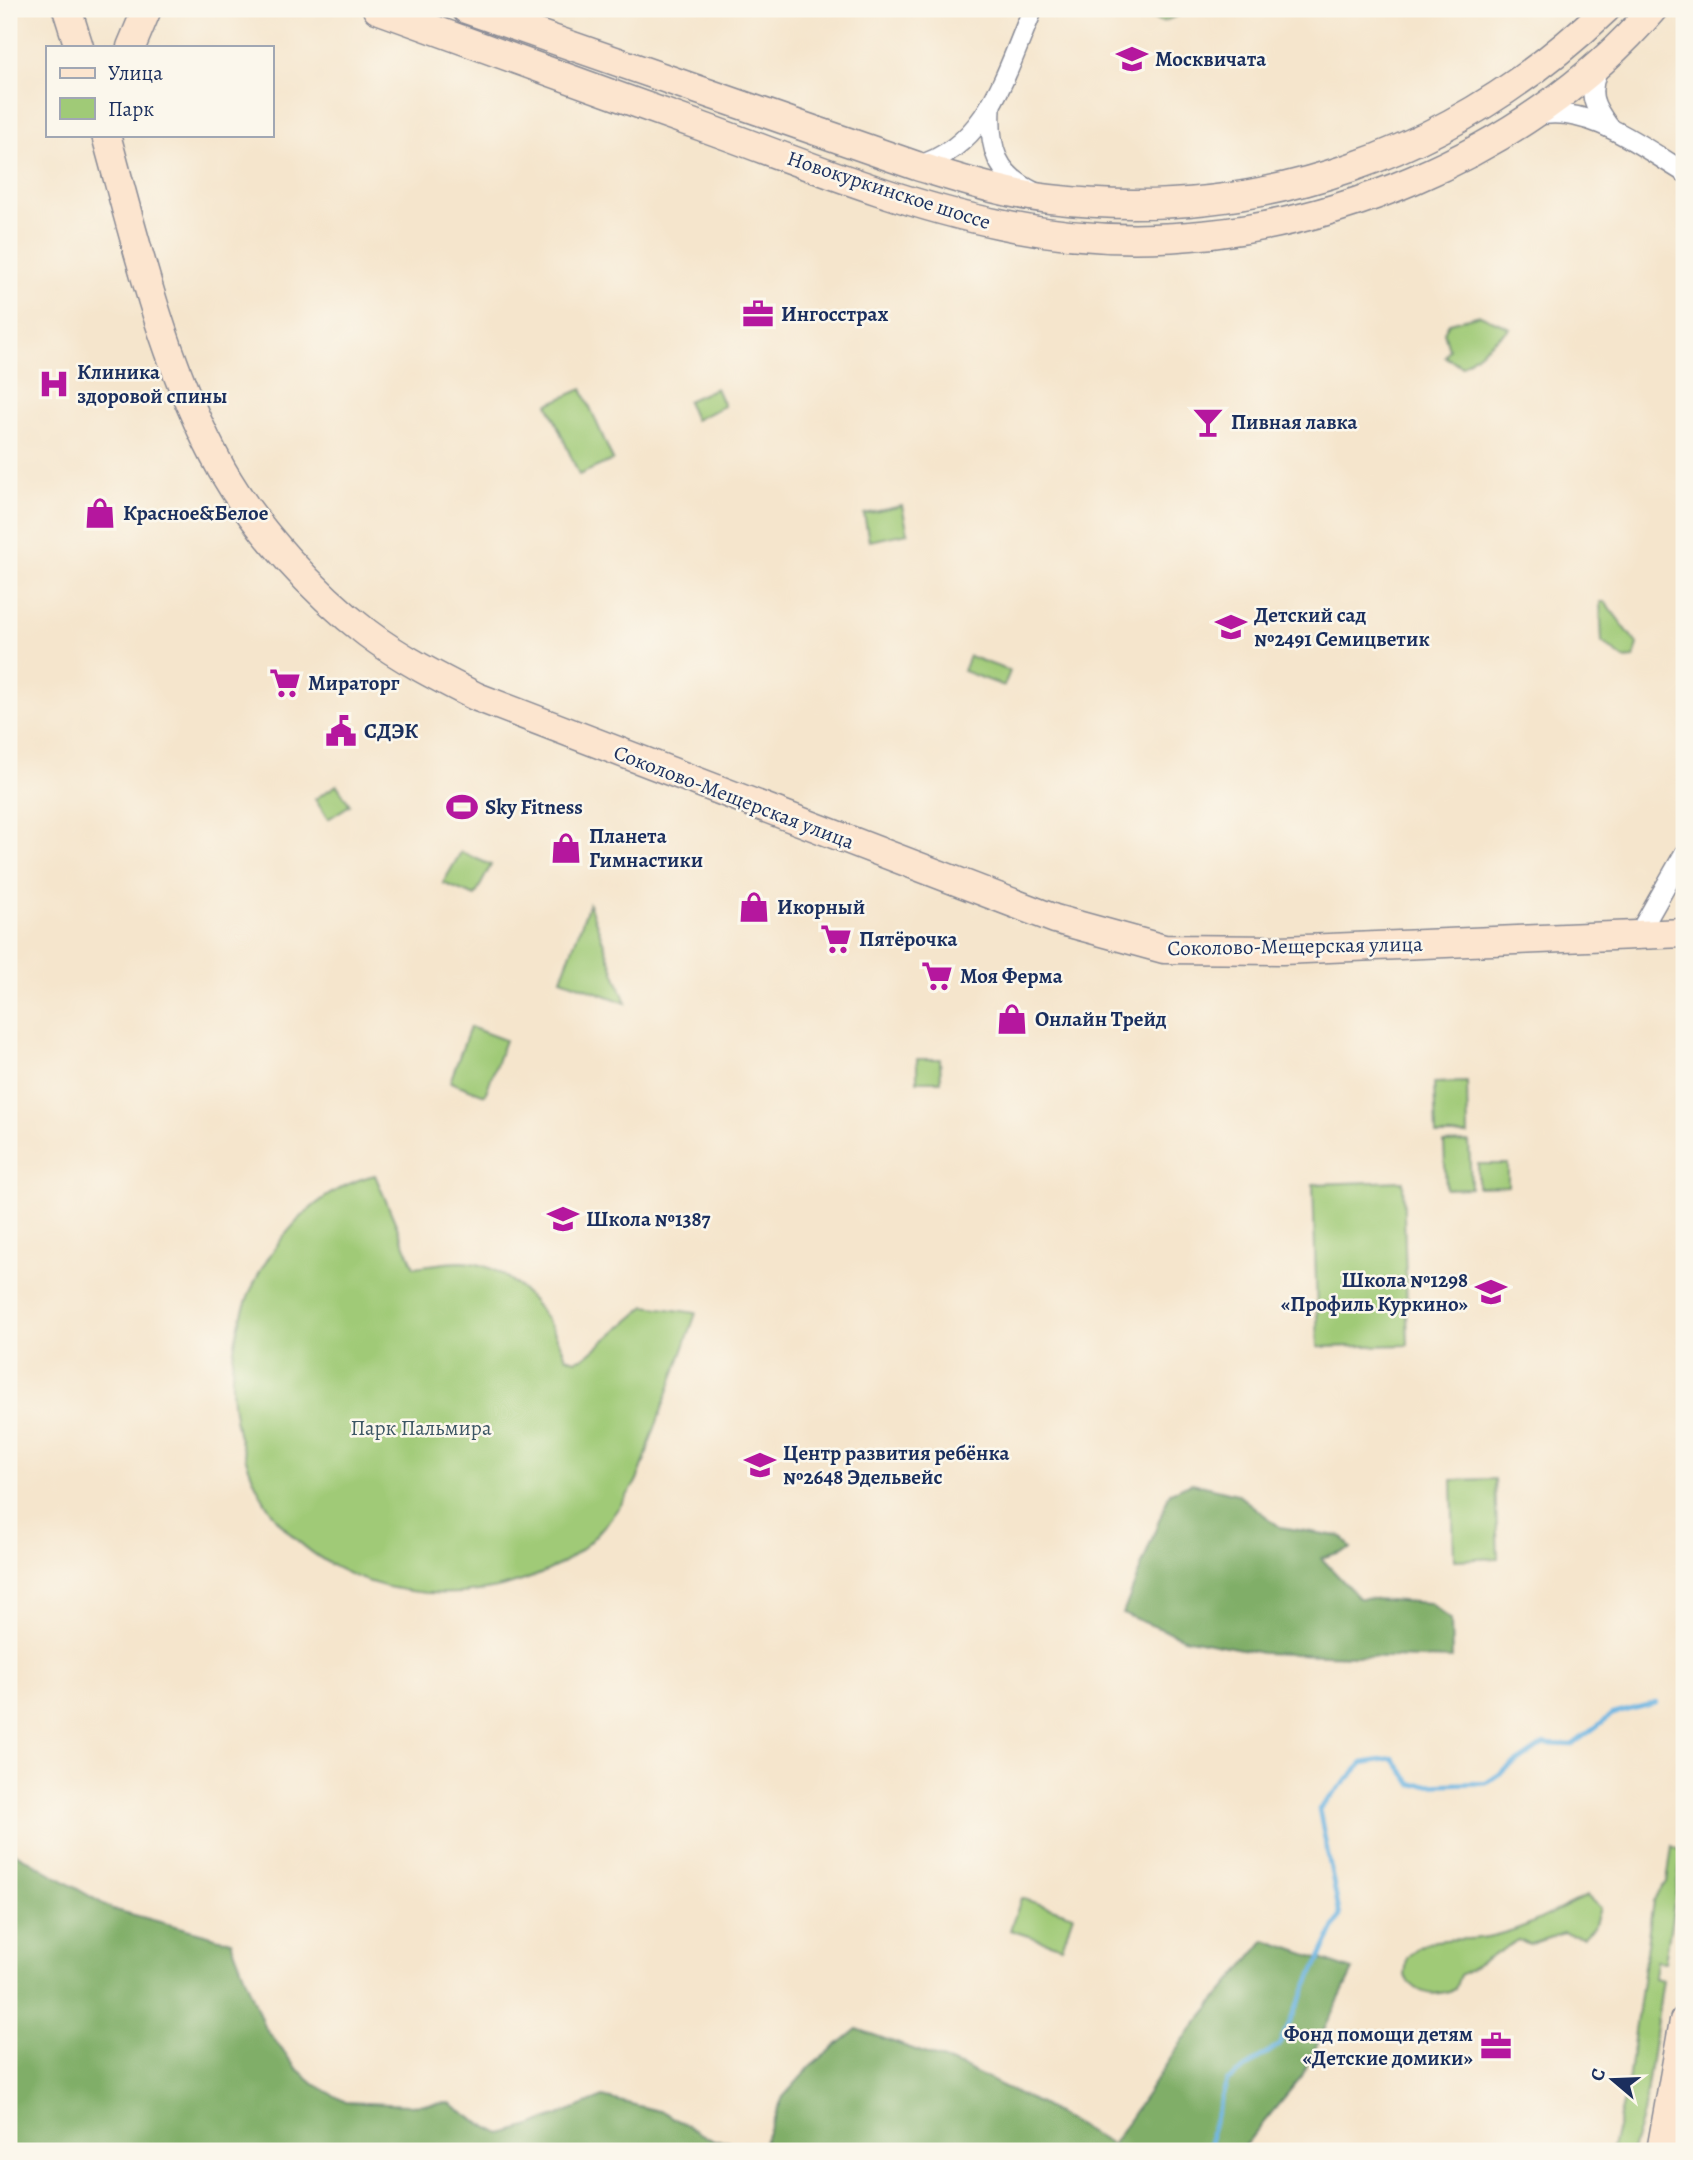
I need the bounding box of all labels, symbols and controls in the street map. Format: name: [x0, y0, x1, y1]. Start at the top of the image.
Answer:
school or university icon: Москвичата: [1115, 42, 1149, 76]
place label: Москвичата: [1155, 45, 1266, 73]
legend: [46, 46, 273, 136]
text: Улица: [108, 59, 163, 87]
text: Парк: [108, 95, 154, 123]
street label: Новокуркинское шоссе: [784, 144, 994, 236]
office icon: Ингосстрах: [741, 297, 775, 331]
place label: Ингосстрах: [781, 300, 888, 328]
place label: Клиника здоровой спины: [77, 358, 227, 410]
hospital icon: Клиника здоровой спины: [37, 367, 71, 401]
bar icon: Пивная лавка: [1191, 405, 1225, 439]
place label: Пивная лавка: [1231, 408, 1358, 436]
shop icon: Красное&Белое: [83, 496, 117, 530]
place label: Красное&Белое: [123, 499, 269, 527]
place label: Детский сад №2491 Семицветик: [1254, 601, 1430, 653]
school or university icon: Детский сад №2491 Семицветик: [1214, 610, 1248, 644]
supermarket icon: Мираторг: [268, 666, 302, 700]
place label: Мираторг: [308, 669, 400, 697]
public building icon: СДЭК: [324, 714, 358, 748]
place label: СДЭК: [364, 717, 418, 745]
street label: Соколово-Мещерская улица: [610, 738, 859, 856]
sports icon: Sky Fitness: [445, 790, 479, 824]
place label: Sky Fitness: [485, 793, 583, 821]
place label: Планета Гимнастики: [589, 822, 703, 874]
shop icon: Планета Гимнастики: [549, 831, 583, 865]
shop icon: Икорный: [737, 890, 771, 924]
place label: Икорный: [777, 893, 865, 921]
supermarket icon: Пятёрочка: [819, 922, 853, 956]
place label: Пятёрочка: [859, 925, 958, 953]
street label: Соколово-Мещерская улица: [1167, 930, 1423, 962]
supermarket icon: Моя Ферма: [920, 959, 954, 993]
place label: Моя Ферма: [960, 962, 1063, 990]
shop icon: Онлайн Трейд: [995, 1002, 1029, 1036]
place label: Онлайн Трейд: [1035, 1005, 1167, 1033]
school or university icon: Школа №1387: [546, 1202, 580, 1236]
place label: Школа №1387: [586, 1205, 711, 1233]
place label: Школа №1298 «Профиль Куркино»: [1281, 1266, 1468, 1318]
school or university icon: Школа №1298 «Профиль Куркино»: [1474, 1275, 1508, 1309]
park label: Парк Пальмира: [350, 1414, 492, 1442]
place label: Центр развития ребёнка №2648 Эдельвейс: [783, 1439, 1009, 1491]
school or university icon: Центр развития ребёнка №2648 Эдельвейс: [743, 1448, 777, 1482]
place label: Фонд помощи детям «Детские домики»: [1284, 2020, 1473, 2072]
office icon: Фонд помощи детям «Детские домики»: [1479, 2029, 1513, 2063]
north arrow: [1578, 2044, 1648, 2114]
text: С: [1584, 2065, 1612, 2085]

